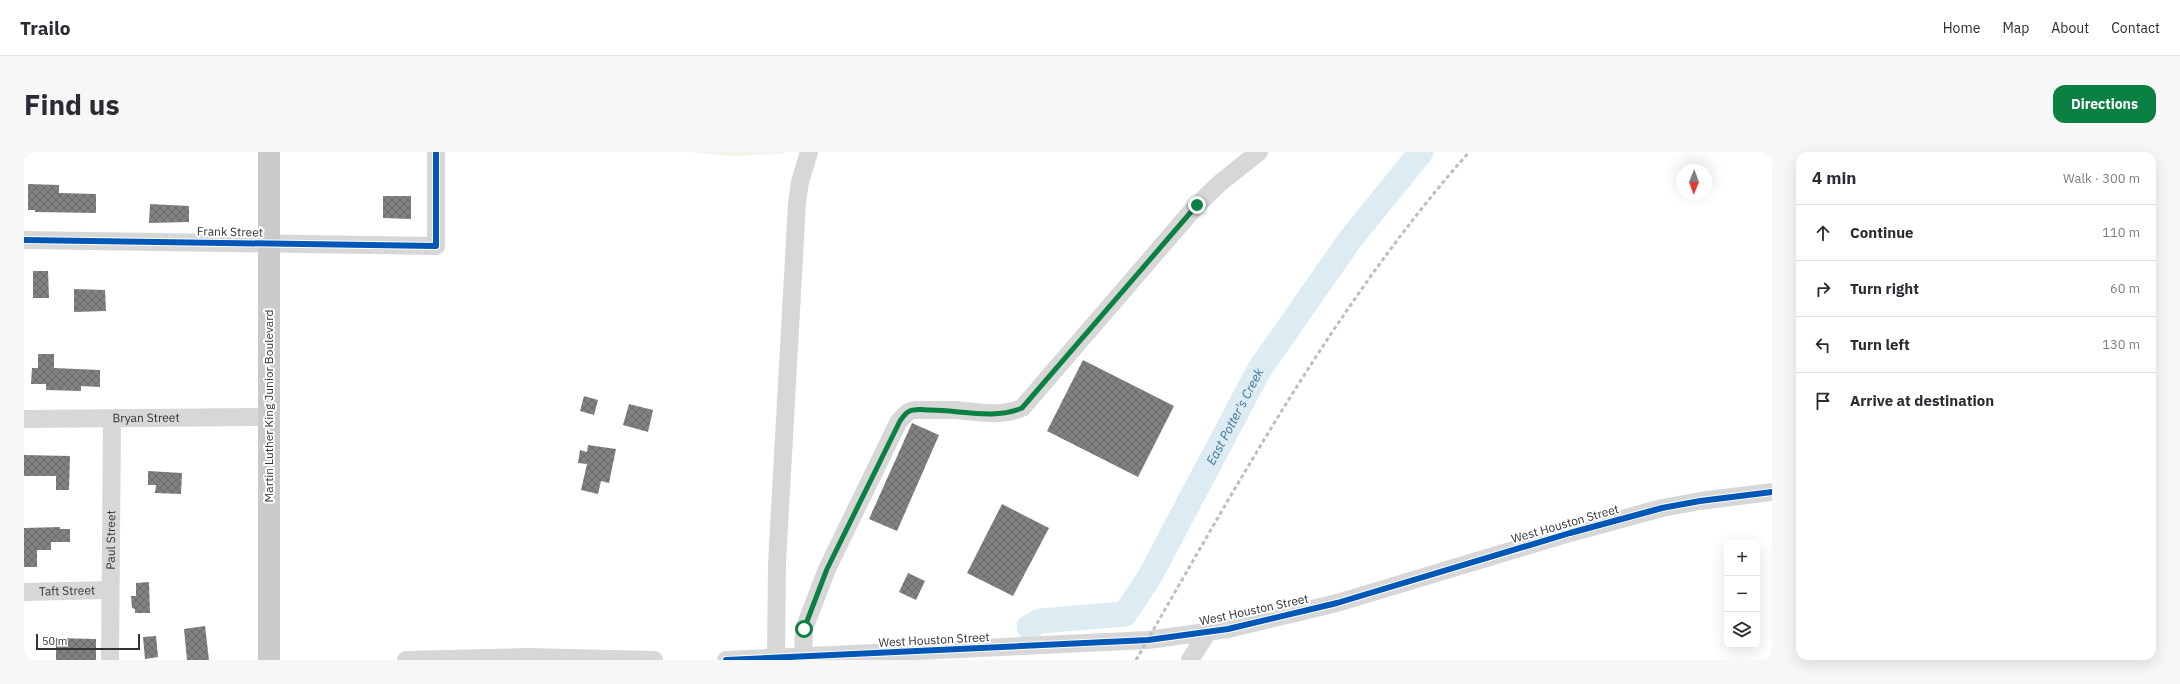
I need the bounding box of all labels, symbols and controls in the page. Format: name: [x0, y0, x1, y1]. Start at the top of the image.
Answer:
text: Trailo: [20, 16, 70, 40]
text: Home: [1943, 19, 1980, 37]
text: Map: [2002, 19, 2029, 37]
text: About: [2051, 19, 2089, 37]
text: Contact: [2111, 19, 2160, 37]
button: Directions: [2053, 85, 2156, 123]
text: Find us: [24, 86, 120, 123]
north arrow: [1676, 164, 1712, 200]
text: 4 min: [1812, 167, 1856, 189]
text: Walk · 300 m: [2063, 170, 2140, 187]
route end: [1188, 196, 1206, 214]
icon: ahead: [1812, 222, 1834, 244]
street label: Frank Street: [197, 223, 263, 240]
text: Continue: [1850, 223, 1914, 242]
text: 110 m: [2102, 224, 2140, 241]
icon: right: [1812, 278, 1834, 300]
text: Turn right: [1850, 279, 1919, 298]
text: 60 m: [2110, 280, 2140, 297]
street label: Martin Luther King Junior Boulevard: [261, 310, 276, 502]
icon: left: [1812, 334, 1834, 356]
text: Turn left: [1850, 335, 1910, 354]
text: 130 m: [2102, 336, 2140, 353]
water label: East Potter's Creek: [1202, 365, 1268, 468]
icon: arrive: [1812, 390, 1834, 412]
text: Arrive at destination: [1850, 391, 1994, 410]
street label: Bryan Street: [112, 410, 180, 425]
street label: West Houston Street: [1509, 501, 1620, 546]
street label: Paul Street: [103, 510, 118, 570]
map controls: [1724, 540, 1760, 648]
button: +: [1724, 540, 1760, 576]
button: −: [1724, 576, 1760, 612]
street label: Taft Street: [39, 582, 95, 599]
street label: West Houston Street: [1198, 591, 1310, 628]
button: layers: [1724, 612, 1760, 648]
route start: [795, 620, 813, 638]
street label: West Houston Street: [878, 629, 990, 650]
scale bar: [36, 632, 140, 651]
text: 50 m: [42, 634, 67, 648]

